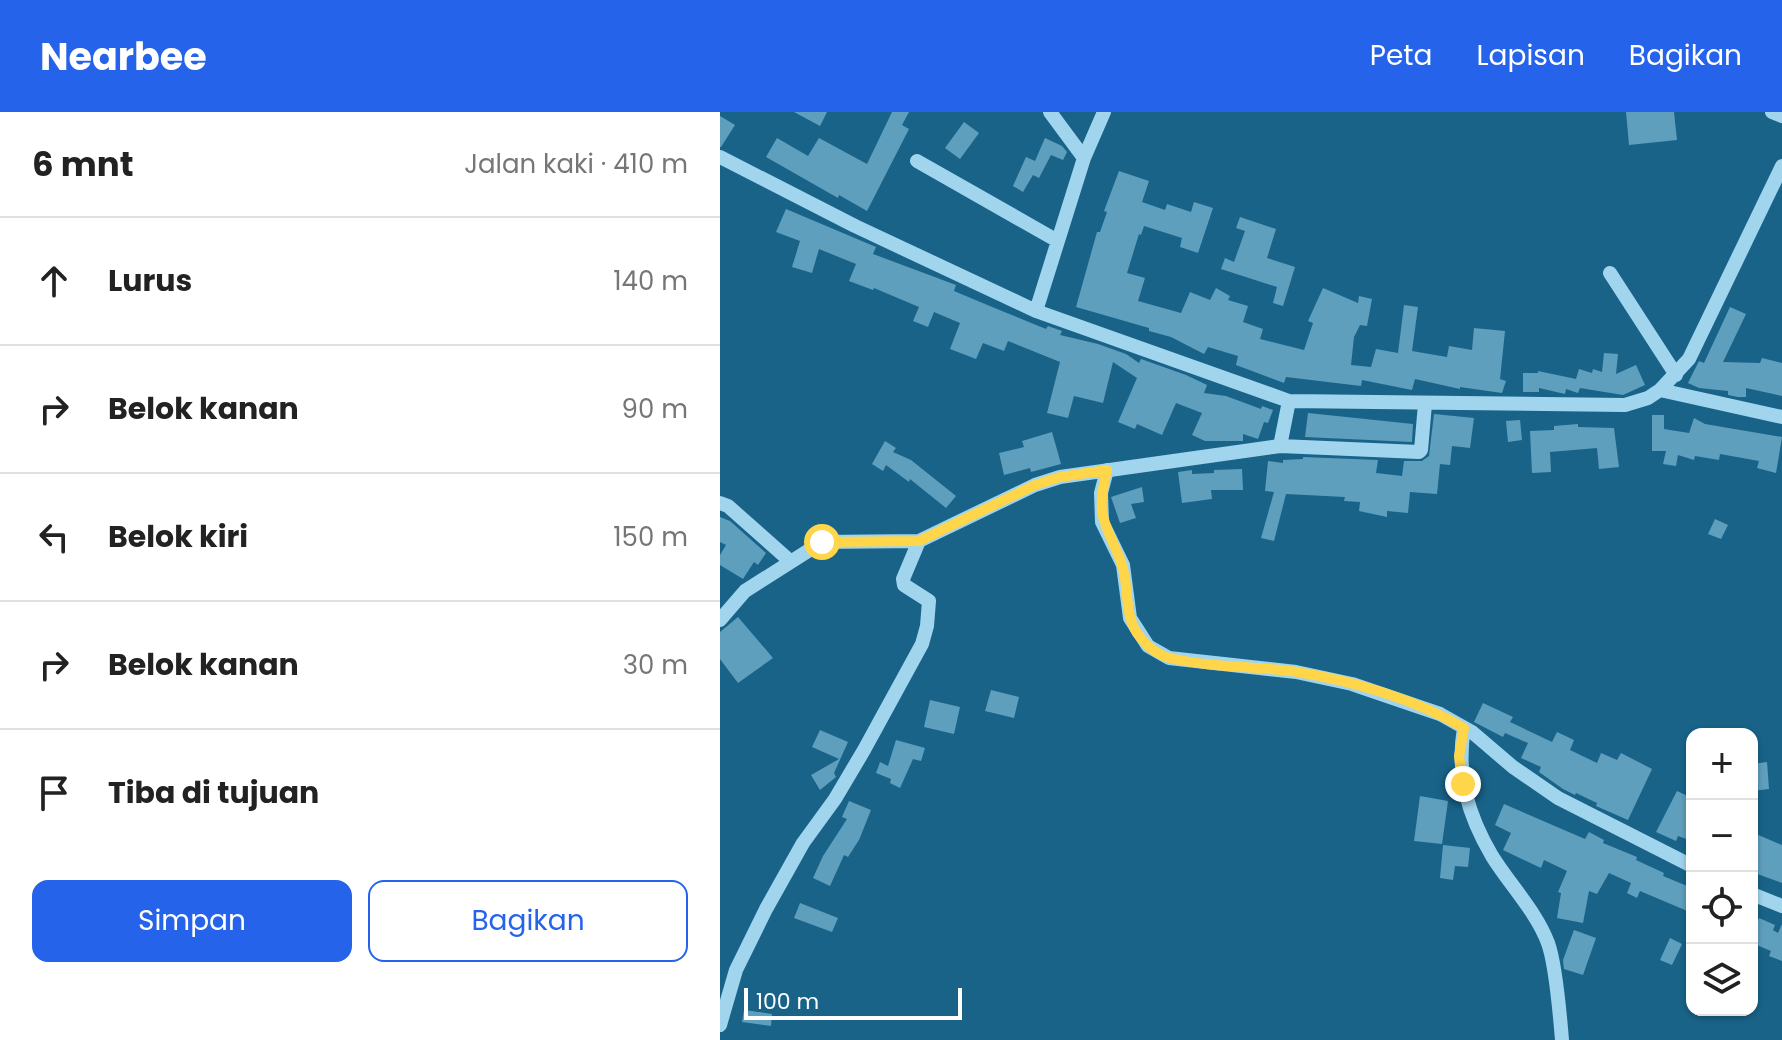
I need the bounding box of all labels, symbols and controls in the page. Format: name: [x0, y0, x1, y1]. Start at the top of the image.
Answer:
text: Nearbee: [40, 30, 207, 83]
text: Peta: [1370, 36, 1433, 75]
text: Lapisan: [1477, 36, 1585, 75]
text: Bagikan: [1629, 36, 1742, 75]
text: 6 mnt: [32, 140, 134, 188]
text: Jalan kaki · 410 m: [464, 146, 688, 182]
icon: ahead: [32, 259, 76, 303]
text: Lurus: [108, 259, 192, 302]
text: 140 m: [613, 263, 688, 299]
icon: right: [32, 387, 76, 431]
text: Belok kanan: [108, 387, 299, 430]
text: 90 m: [622, 391, 688, 427]
icon: left: [32, 515, 76, 559]
text: Belok kiri: [108, 515, 248, 558]
text: 150 m: [613, 519, 688, 555]
route start: [804, 524, 840, 560]
icon: right: [32, 643, 76, 687]
text: Belok kanan: [108, 643, 299, 686]
text: 30 m: [623, 647, 688, 683]
map controls: [1686, 728, 1758, 1016]
button: +: [1686, 728, 1758, 800]
route end: [1445, 766, 1481, 802]
icon: arrive: [32, 771, 76, 815]
text: Tiba di tujuan: [108, 771, 319, 814]
button: −: [1686, 800, 1758, 872]
button: locate: [1686, 872, 1758, 944]
button: Simpan: [32, 880, 352, 962]
button: Bagikan: [368, 880, 688, 962]
button: layers: [1686, 944, 1758, 1016]
scale bar: [744, 984, 962, 1020]
text: 100 m: [756, 986, 819, 1017]

